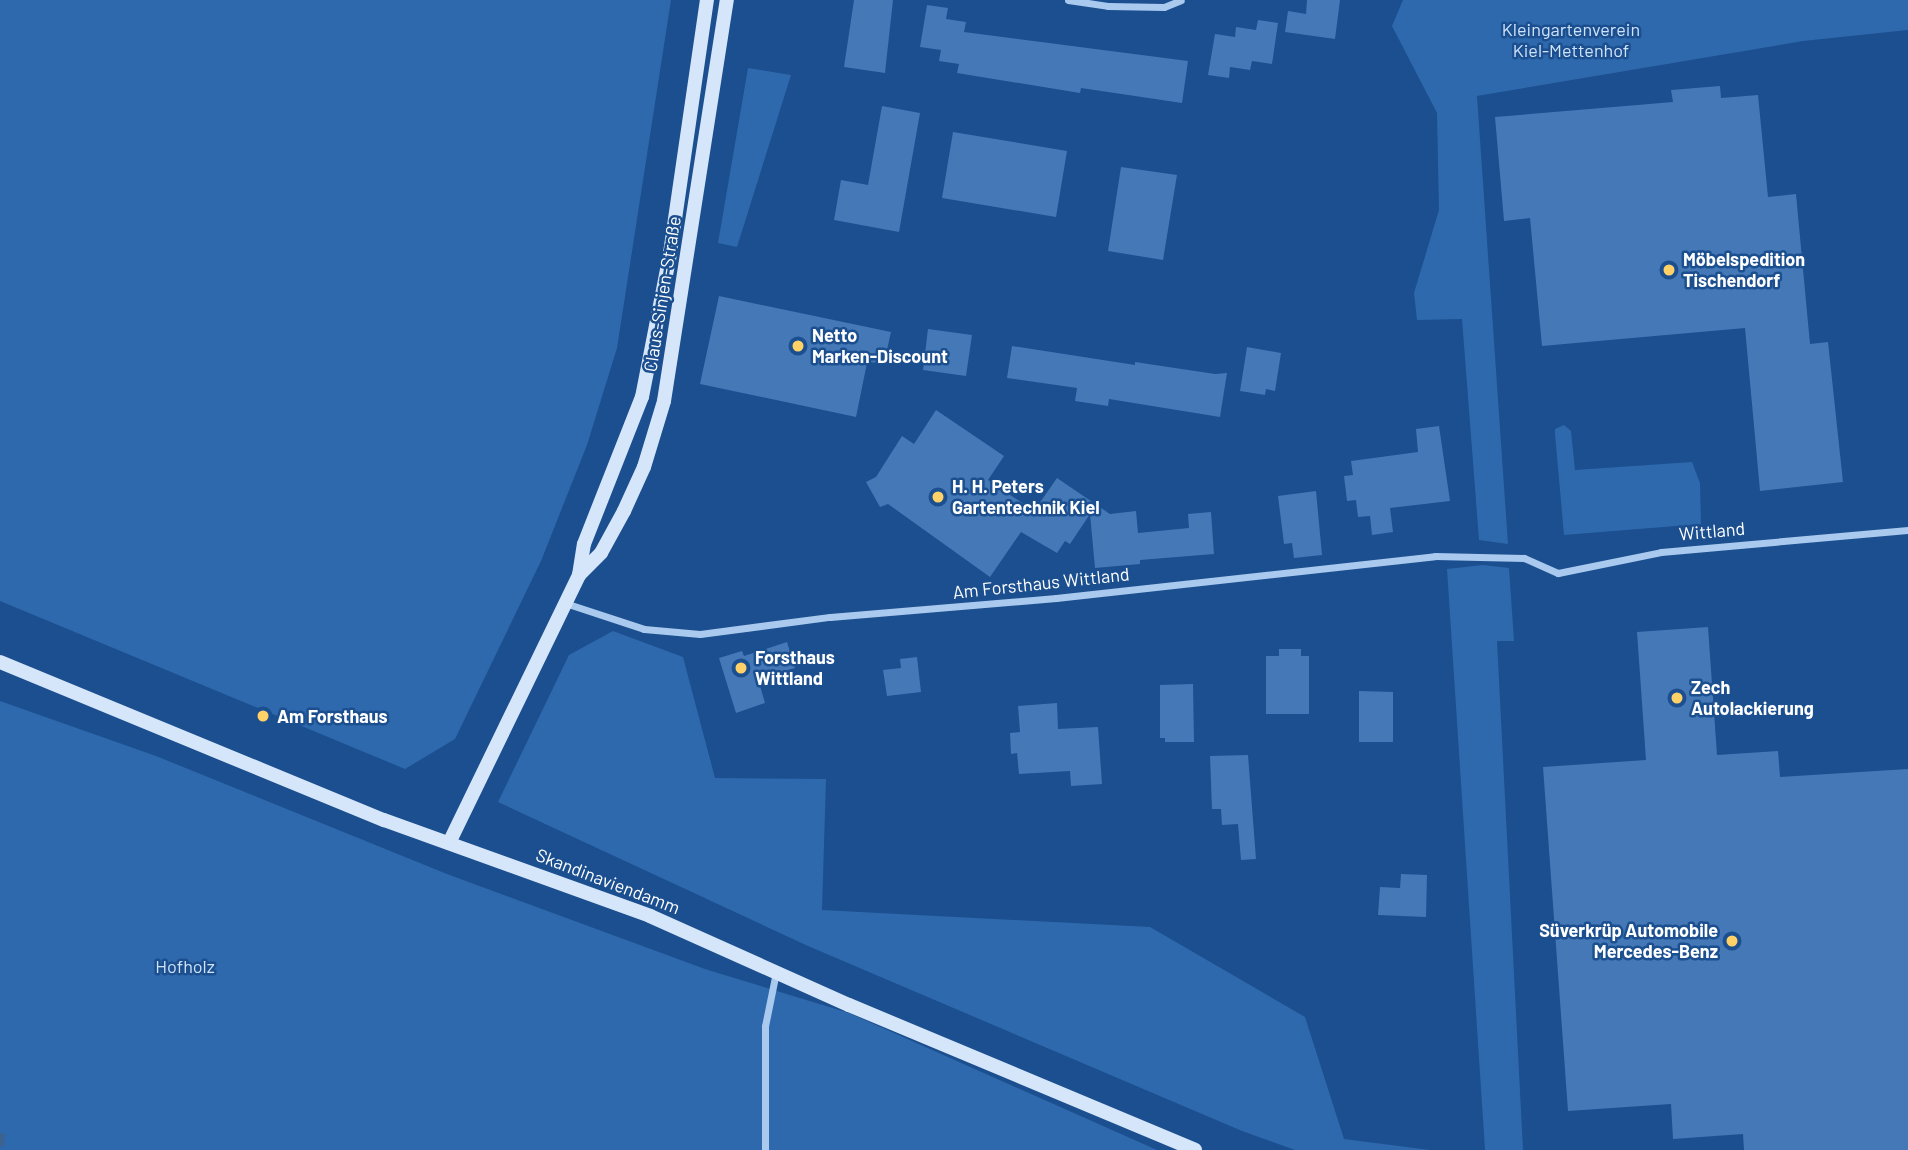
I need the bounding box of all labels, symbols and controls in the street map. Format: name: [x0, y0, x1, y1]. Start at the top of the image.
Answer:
park label: Kleingartenverein Kiel-Mettenhof: [1502, 19, 1640, 61]
street label: Claus-Sinjen-Straße: [639, 215, 685, 373]
place label: Möbelspedition Tischendorf: [1683, 249, 1805, 292]
marker: Möbelspedition Tischendorf: [1661, 262, 1677, 278]
place label: Netto Marken-Discount: [812, 325, 948, 368]
marker: Netto Marken-Discount: [790, 338, 806, 354]
place label: H. H. Peters Gartentechnik Kiel: [952, 476, 1100, 518]
marker: H. H. Peters Gartentechnik Kiel: [930, 489, 946, 505]
street label: Wittland: [1678, 517, 1746, 545]
street label: Am Forsthaus Wittland: [952, 563, 1130, 603]
place label: Forsthaus Wittland: [755, 647, 835, 690]
marker: Forsthaus Wittland: [733, 660, 749, 676]
place label: Zech Autolackierung: [1691, 677, 1814, 720]
marker: Zech Autolackierung: [1669, 690, 1685, 706]
place label: Am Forsthaus: [277, 705, 388, 727]
marker: Am Forsthaus: [255, 708, 271, 724]
street label: Skandinaviendamm: [533, 844, 683, 918]
place label: Süverkrüp Automobile Mercedes-Benz: [1539, 920, 1718, 962]
marker: Süverkrüp Automobile Mercedes-Benz: [1724, 933, 1740, 949]
park label: Hofholz: [155, 955, 215, 977]

